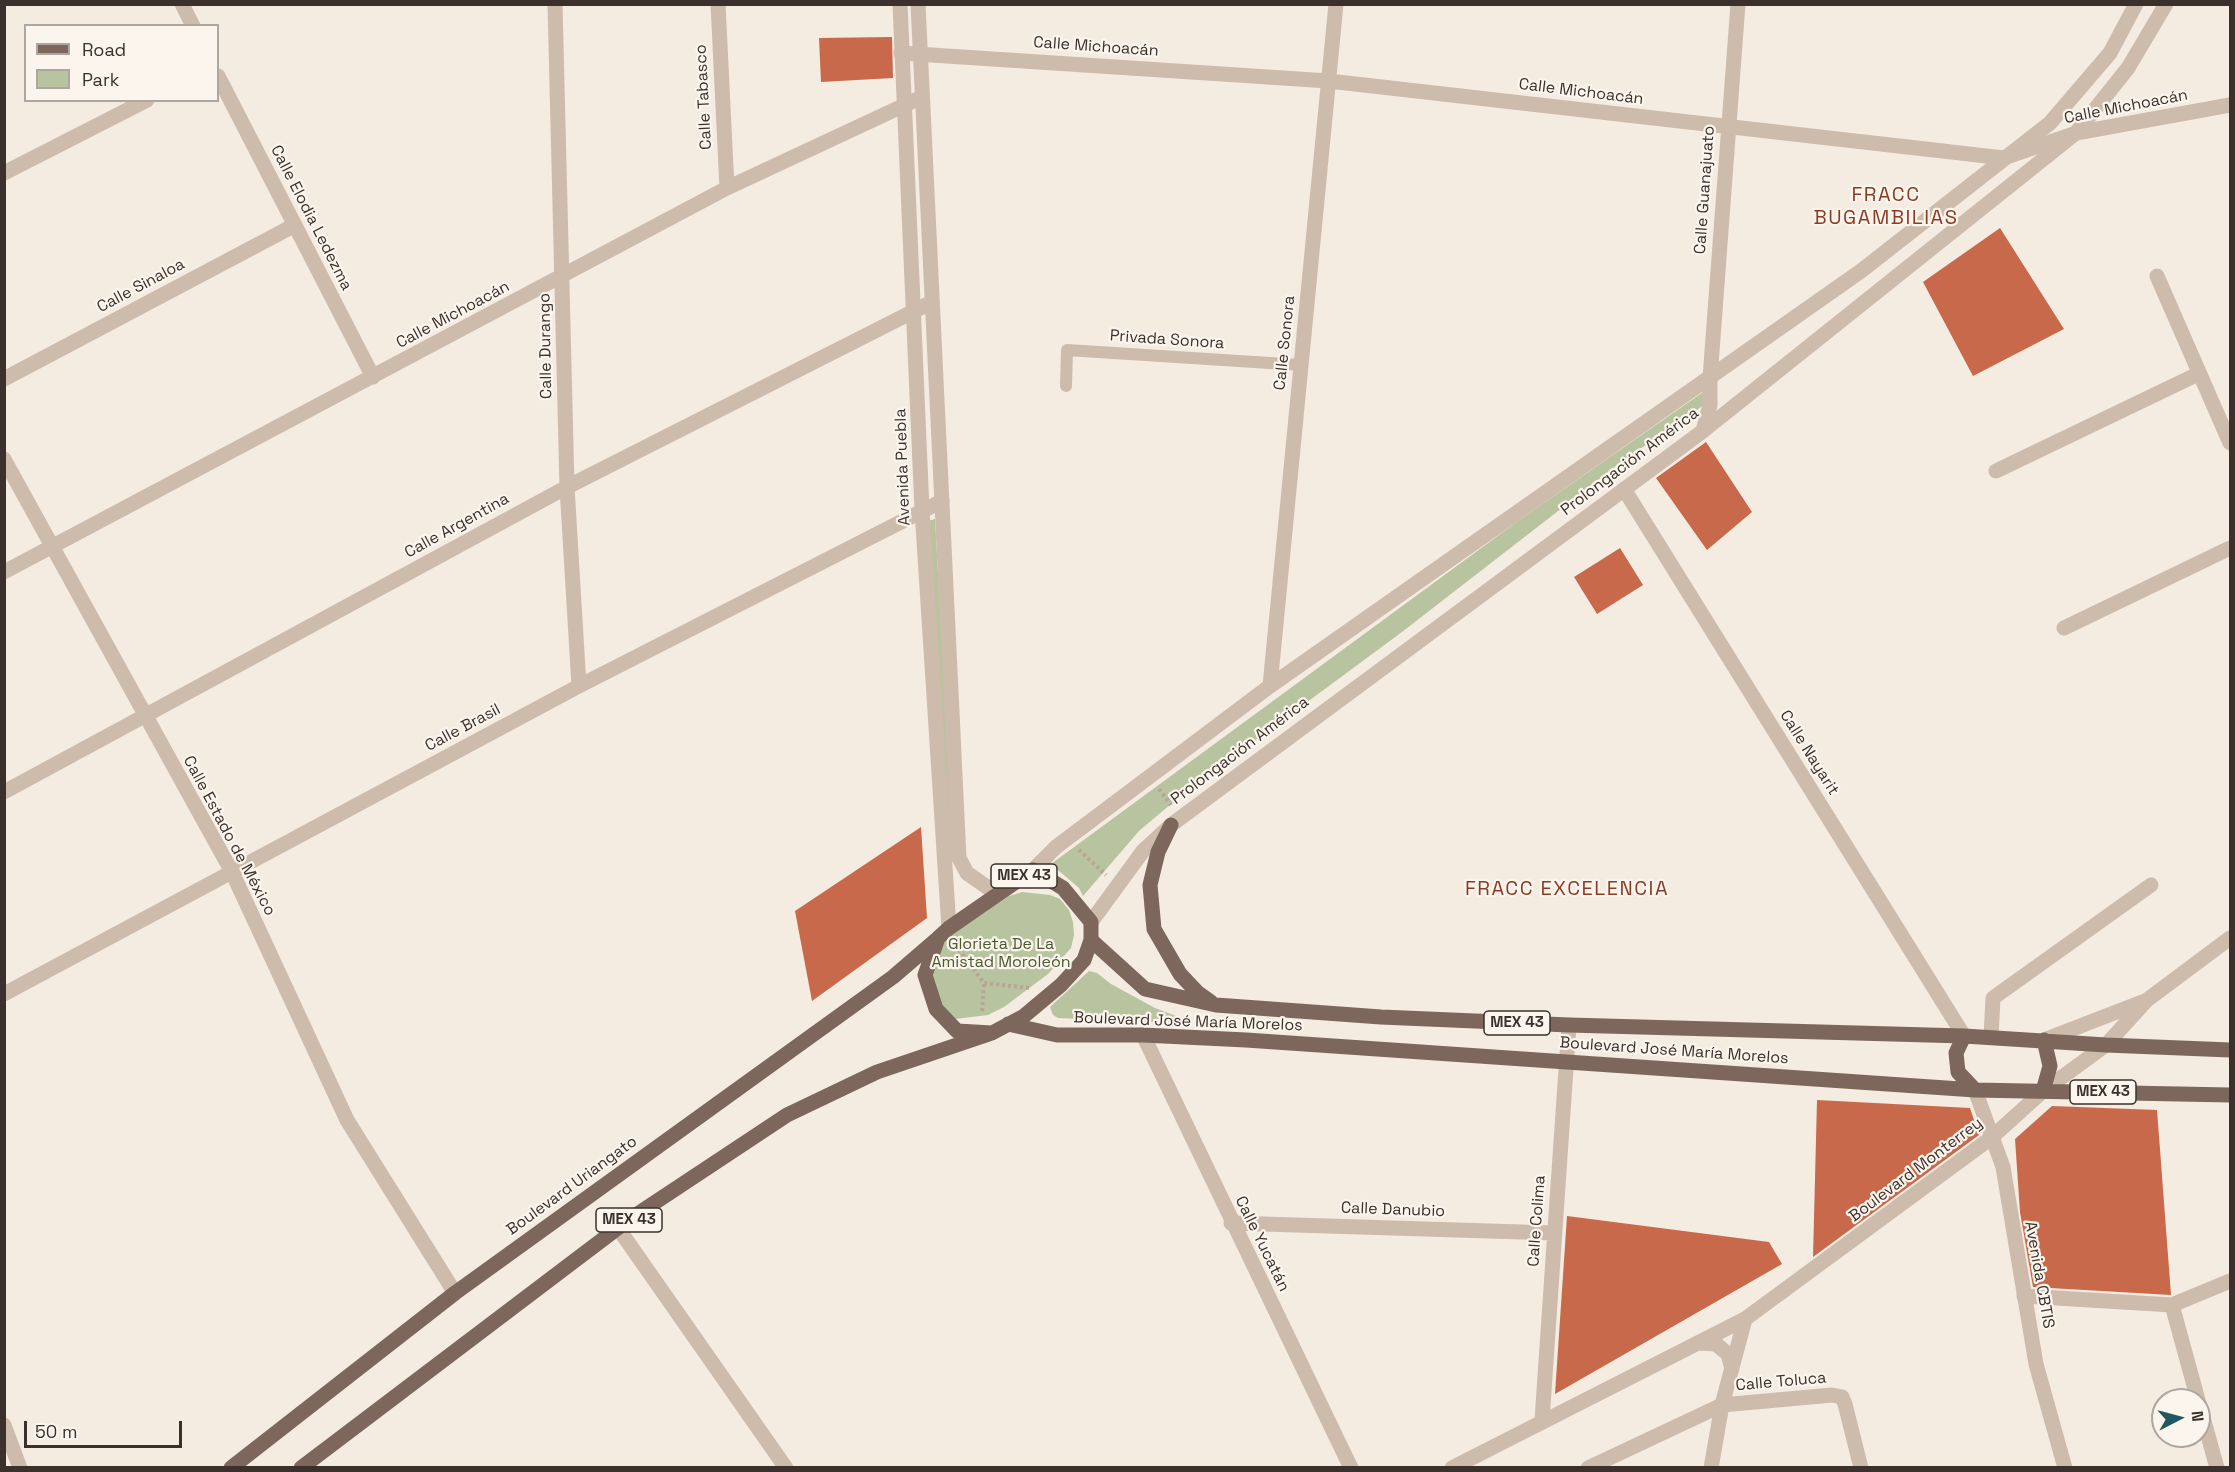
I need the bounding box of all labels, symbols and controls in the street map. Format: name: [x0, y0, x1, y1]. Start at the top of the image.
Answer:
legend: [24, 24, 219, 102]
street label: Calle Michoacán: [1033, 33, 1159, 61]
text: Road: [82, 38, 126, 61]
street label: Calle Tabasco: [692, 44, 716, 150]
text: Park: [82, 68, 119, 91]
street label: Calle Michoacán: [1518, 75, 1644, 109]
street label: Calle Michoacán: [2063, 86, 2189, 128]
street label: Calle Guanajuato: [1691, 125, 1719, 255]
street label: Calle Elodia Ledezma: [266, 142, 356, 294]
district label: FRACC BUGAMBILIAS: [1814, 184, 1958, 231]
street label: Calle Sinaloa: [94, 255, 188, 317]
street label: Calle Michoacán: [393, 277, 513, 353]
street label: Calle Durango: [535, 293, 557, 399]
street label: Calle Sonora: [1270, 295, 1300, 391]
street label: Privada Sonora: [1109, 326, 1225, 354]
street label: Prolongación América: [1557, 404, 1703, 520]
street label: Avenida Puebla: [891, 408, 915, 526]
street label: Calle Argentina: [401, 489, 513, 563]
street label: Prolongación América: [1167, 693, 1313, 809]
street label: Calle Brasil: [422, 700, 504, 756]
street label: Calle Nayarit: [1775, 707, 1843, 799]
street label: Calle Estado de México: [179, 753, 279, 919]
road number: MEX 43: [991, 864, 1057, 888]
district label: FRACC EXCELENCIA: [1465, 878, 1669, 902]
park label: Glorieta De La Amistad Moroleón: [931, 935, 1071, 973]
street label: Boulevard José María Morelos: [1073, 1008, 1303, 1036]
road number: MEX 43: [1484, 1011, 1550, 1035]
street label: Boulevard José María Morelos: [1559, 1033, 1789, 1069]
road number: MEX 43: [2070, 1080, 2136, 1104]
street label: Boulevard Monterrey: [1846, 1114, 1986, 1226]
street label: Boulevard Uriangato: [503, 1132, 641, 1240]
street label: Calle Colima: [1524, 1175, 1550, 1267]
street label: Calle Yucatán: [1231, 1193, 1293, 1295]
street label: Calle Danubio: [1341, 1199, 1445, 1221]
road number: MEX 43: [596, 1208, 662, 1232]
street label: Avenida CBTIS: [2020, 1220, 2058, 1330]
street label: Calle Toluca: [1735, 1368, 1827, 1396]
north arrow: [2151, 1388, 2211, 1448]
scale bar: [27, 1409, 184, 1447]
text: N: [2186, 1410, 2208, 1423]
text: 50 m: [35, 1420, 77, 1443]

